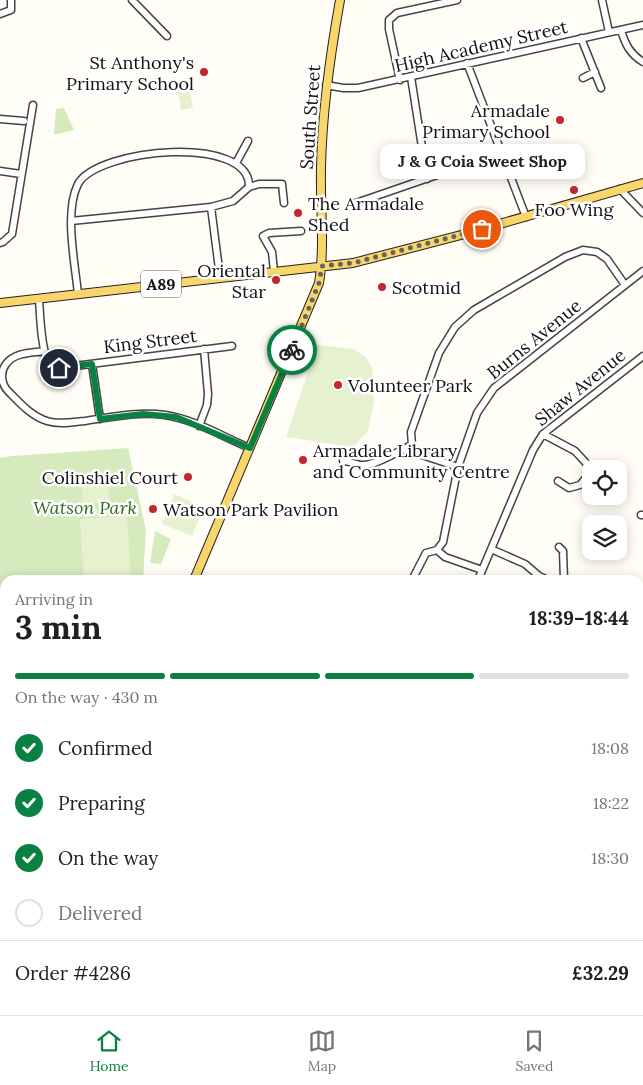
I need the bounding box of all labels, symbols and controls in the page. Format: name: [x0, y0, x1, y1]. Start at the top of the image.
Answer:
street label: High Academy Street: [392, 15, 570, 77]
place label: St Anthony's Primary School: [66, 51, 194, 95]
street label: South Street: [295, 64, 325, 170]
marker: St Anthony's Primary School: [198, 66, 210, 78]
place label: Armadale Primary School: [422, 99, 550, 143]
marker: Armadale Primary School: [554, 114, 566, 126]
callout: J & G Coia Sweet Shop: [380, 144, 584, 179]
text: J & G Coia Sweet Shop: [398, 151, 567, 171]
marker: Foo Wing: [568, 184, 580, 196]
place label: The Armadale Shed: [308, 192, 424, 236]
place label: Foo Wing: [535, 198, 615, 221]
marker: The Armadale Shed: [292, 207, 304, 219]
pin: [461, 208, 503, 250]
icon: bag: [468, 215, 496, 243]
place label: Oriental Star: [197, 259, 266, 303]
road number: A89: [141, 270, 181, 298]
marker: Oriental Star: [270, 274, 282, 286]
place label: Scotmid: [392, 276, 461, 299]
marker: Scotmid: [376, 281, 388, 293]
street label: Burns Avenue: [482, 294, 586, 384]
street label: King Street: [102, 324, 198, 358]
courier: [267, 325, 317, 375]
icon: bike: [278, 336, 306, 364]
street label: Shaw Avenue: [530, 343, 630, 431]
pin: [38, 347, 80, 389]
icon: home: [45, 354, 73, 382]
place label: Volunteer Park: [347, 374, 473, 397]
marker: Volunteer Park: [332, 379, 344, 391]
place label: Armadale Library and Community Centre: [312, 439, 510, 483]
marker: Armadale Library and Community Centre: [297, 454, 309, 466]
map controls: [582, 460, 627, 560]
button: locate: [582, 460, 627, 505]
place label: Colinshiel Court: [42, 466, 178, 489]
marker: Colinshiel Court: [182, 471, 194, 483]
park label: Watson Park: [33, 496, 137, 519]
place label: Watson Park Pavilion: [163, 498, 339, 521]
marker: Watson Park Pavilion: [147, 503, 159, 515]
button: layers: [582, 515, 627, 560]
text: Arriving in: [15, 589, 93, 609]
text: 18:39–18:44: [529, 606, 629, 630]
text: 3 min: [15, 607, 102, 648]
text: On the way · 430 m: [15, 687, 158, 707]
icon: check: [15, 734, 43, 762]
text: Confirmed: [58, 736, 153, 760]
text: 18:08: [591, 738, 629, 758]
icon: check: [15, 789, 43, 817]
text: Preparing: [58, 791, 145, 815]
text: 18:22: [593, 793, 629, 813]
icon: check: [15, 844, 43, 872]
text: On the way: [58, 846, 158, 870]
text: 18:30: [591, 848, 629, 868]
text: Delivered: [58, 901, 142, 925]
text: Order #4286: [15, 961, 131, 985]
text: £32.29: [572, 961, 629, 985]
tab: Home: [90, 1027, 129, 1075]
tab: Map: [308, 1027, 336, 1075]
tab: Saved: [515, 1027, 553, 1075]

